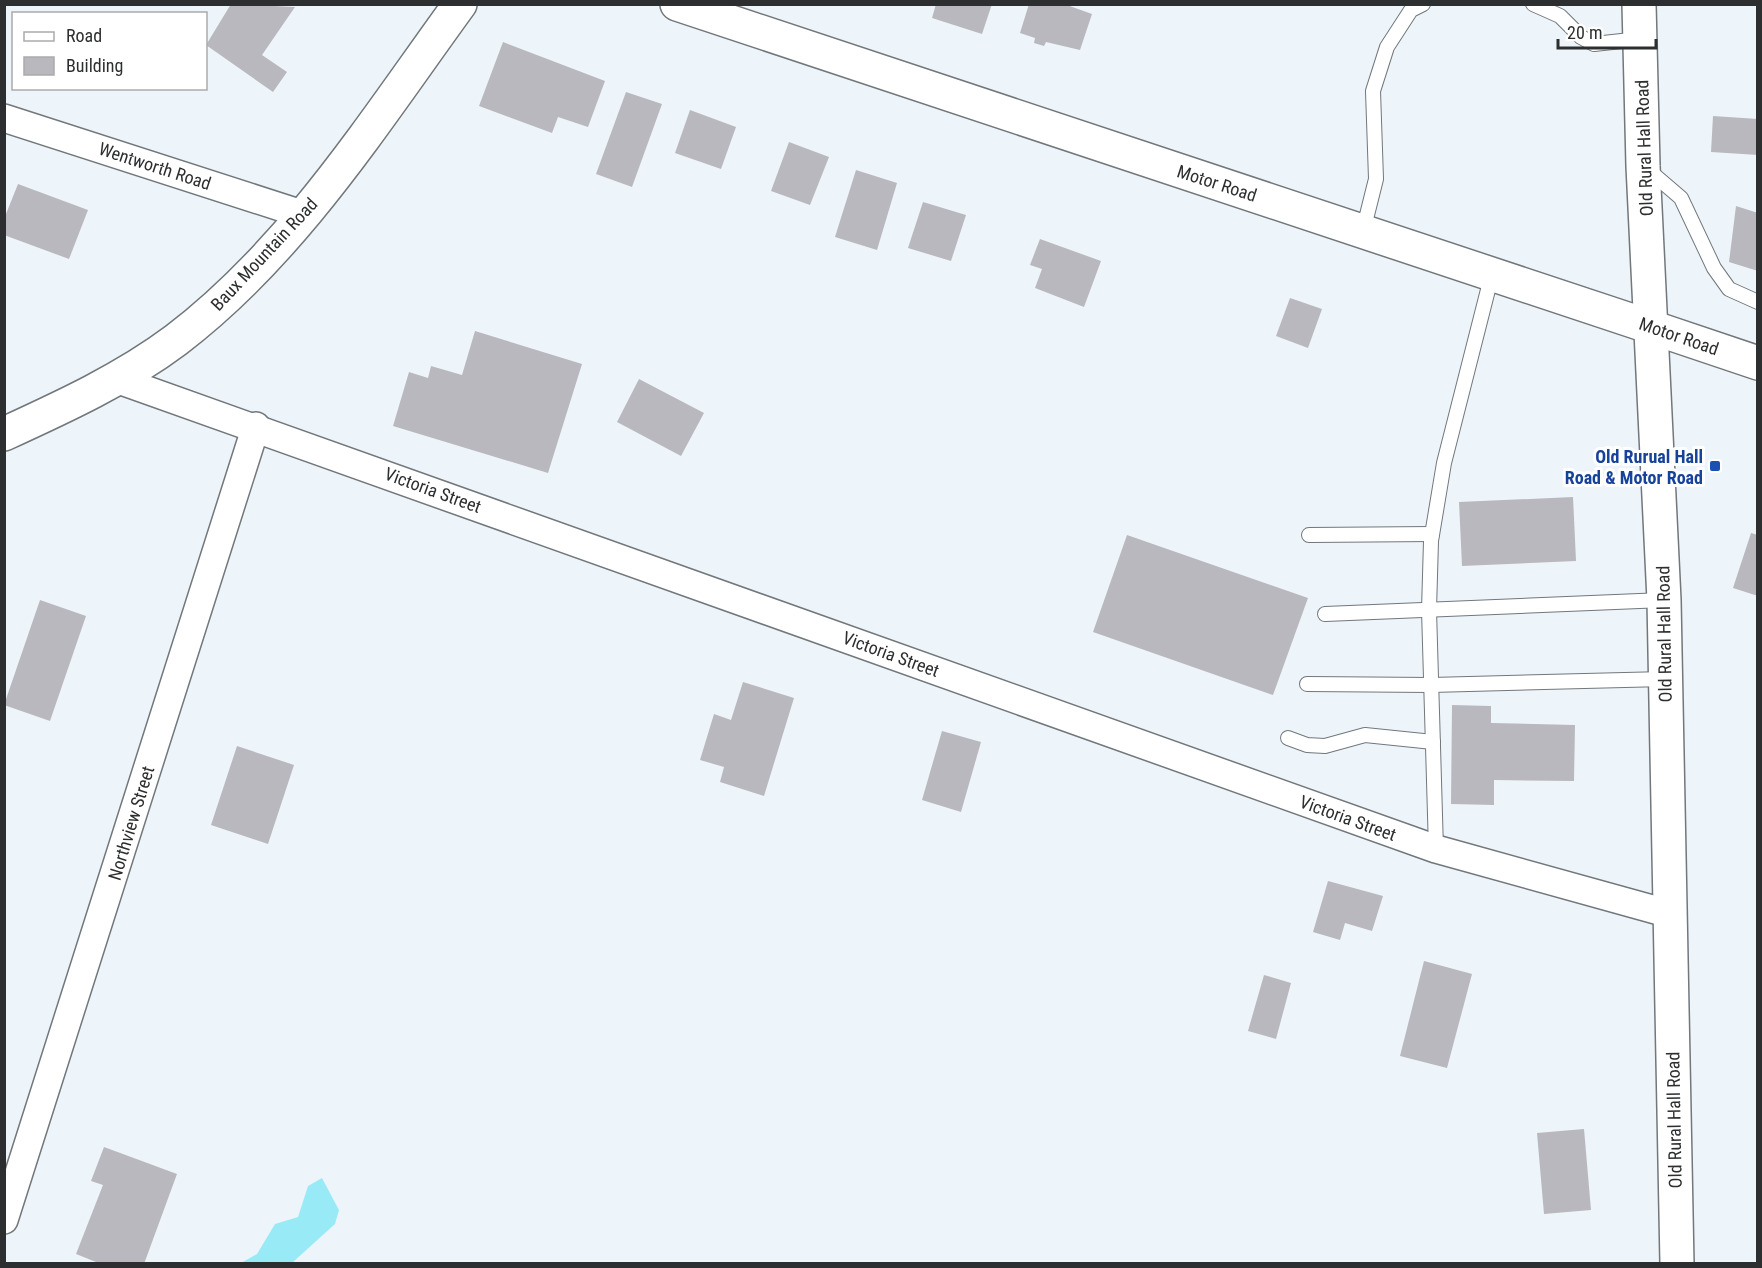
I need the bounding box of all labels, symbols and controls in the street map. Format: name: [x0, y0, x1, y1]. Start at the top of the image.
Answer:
legend: [12, 12, 207, 90]
scale bar: [1558, 12, 1656, 50]
text: 20 m: [1567, 22, 1602, 43]
text: Road: [66, 25, 102, 46]
text: Building: [66, 55, 123, 76]
street label: Old Rural Hall Road: [1631, 79, 1657, 217]
street label: Wentworth Road: [96, 138, 214, 194]
street label: Motor Road: [1174, 160, 1260, 206]
street label: Baux Mountain Road: [206, 193, 322, 315]
street label: Motor Road: [1637, 313, 1721, 359]
place label: Old Rurual Hall Road & Motor Road: [1565, 446, 1703, 488]
marker: Old Rurual Hall Road & Motor Road: [1708, 459, 1722, 473]
street label: Victoria Street: [382, 463, 484, 517]
street label: Old Rural Hall Road: [1652, 566, 1676, 702]
street label: Victoria Street: [840, 627, 942, 681]
street label: Northview Street: [104, 763, 158, 883]
street label: Victoria Street: [1297, 791, 1399, 845]
street label: Old Rural Hall Road: [1662, 1052, 1686, 1188]

